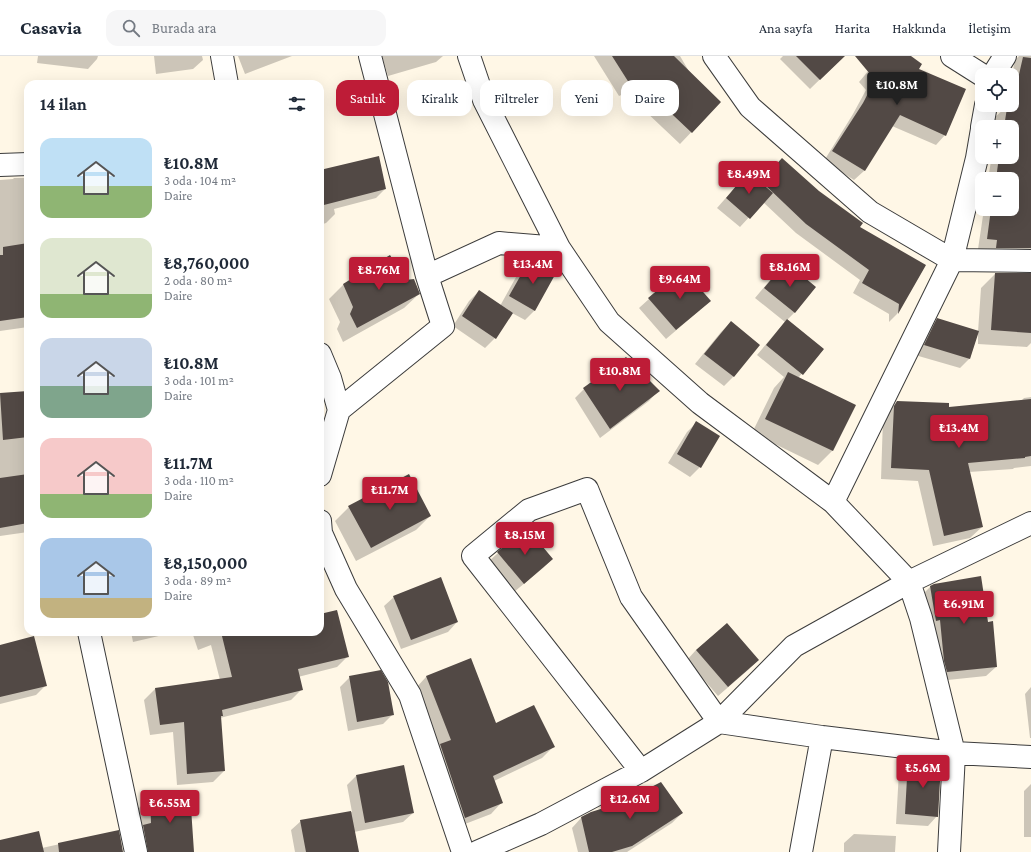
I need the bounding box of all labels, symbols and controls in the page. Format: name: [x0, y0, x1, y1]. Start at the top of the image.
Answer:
search box: [106, 10, 386, 46]
text: Casavia: [20, 17, 82, 38]
icon: search: [120, 17, 142, 39]
text: Burada ara: [152, 20, 216, 36]
text: Ana sayfa: [759, 20, 813, 36]
text: Harita: [835, 20, 870, 36]
text: Hakkında: [892, 20, 946, 36]
text: İletişim: [968, 20, 1011, 36]
map controls: [975, 68, 1019, 216]
button: locate: [975, 68, 1019, 112]
pin: ₺10.8M: [864, 72, 930, 106]
text: ₺10.8M: [876, 77, 918, 92]
chip: Satılık: [336, 80, 399, 116]
chip: Kiralık: [407, 80, 472, 116]
chip: Filtreler: [480, 80, 553, 116]
chip: Yeni: [561, 80, 613, 116]
chip: Daire: [621, 80, 679, 116]
icon: filters: [286, 93, 308, 115]
text: 14 ilan: [40, 95, 87, 114]
button: +: [975, 120, 1019, 164]
icon: home: [72, 154, 120, 202]
text: ₺10.8M: [164, 154, 219, 173]
pin: ₺8.49M: [716, 161, 782, 195]
text: ₺8.49M: [727, 166, 771, 181]
button: −: [975, 172, 1019, 216]
text: 3 oda · 104 m²: [164, 173, 236, 188]
text: Daire: [164, 188, 192, 203]
pin: ₺13.4M: [500, 251, 566, 285]
icon: home: [72, 254, 120, 302]
text: ₺8,760,000: [164, 254, 250, 273]
pin: ₺8.16M: [757, 254, 823, 288]
text: ₺13.4M: [513, 256, 553, 271]
pin: ₺8.76M: [346, 257, 412, 291]
text: ₺8.16M: [769, 259, 811, 274]
text: ₺8.76M: [358, 262, 400, 277]
pin: ₺9.64M: [647, 266, 713, 300]
text: ₺9.64M: [659, 271, 701, 286]
text: 2 oda · 80 m²: [164, 273, 232, 288]
text: Daire: [164, 288, 192, 303]
icon: home: [72, 354, 120, 402]
text: ₺10.8M: [164, 354, 219, 373]
pin: ₺10.8M: [587, 358, 653, 392]
text: ₺10.8M: [599, 363, 641, 378]
text: 3 oda · 101 m²: [164, 373, 234, 388]
text: Daire: [164, 388, 192, 403]
pin: ₺13.4M: [926, 415, 992, 449]
text: ₺13.4M: [939, 420, 979, 435]
icon: home: [72, 454, 120, 502]
text: ₺11.7M: [164, 454, 213, 473]
text: 3 oda · 110 m²: [164, 473, 234, 488]
pin: ₺11.7M: [357, 477, 423, 511]
text: ₺11.7M: [371, 482, 409, 497]
text: Daire: [164, 488, 192, 503]
pin: ₺8.15M: [492, 522, 558, 556]
text: ₺8.15M: [505, 527, 545, 542]
icon: home: [72, 554, 120, 602]
text: ₺8,150,000: [164, 554, 248, 573]
text: 3 oda · 89 m²: [164, 573, 231, 588]
text: Daire: [164, 588, 192, 603]
pin: ₺6.91M: [931, 591, 997, 625]
text: ₺6.91M: [944, 596, 984, 611]
pin: ₺5.6M: [895, 755, 951, 789]
text: ₺5.6M: [906, 760, 941, 775]
pin: ₺12.6M: [597, 786, 663, 820]
pin: ₺6.55M: [137, 790, 203, 824]
text: ₺12.6M: [610, 791, 650, 806]
text: ₺6.55M: [149, 795, 191, 810]

